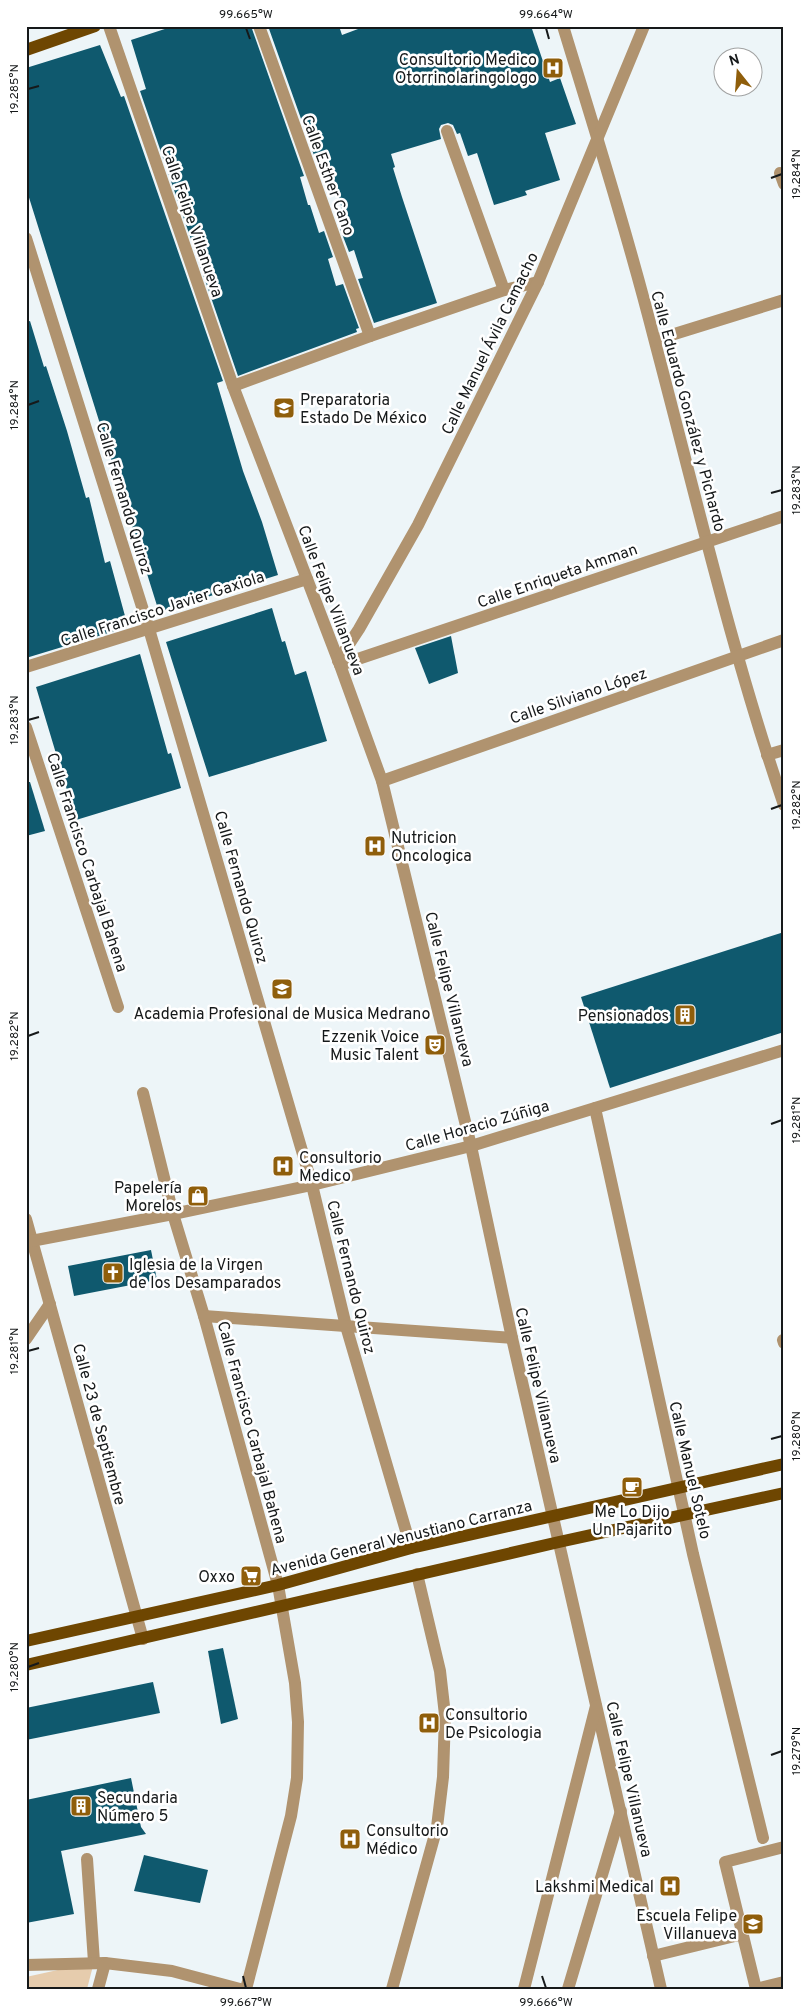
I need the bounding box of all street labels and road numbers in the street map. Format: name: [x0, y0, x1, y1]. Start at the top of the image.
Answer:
street label: Calle Esther Cano: [296, 113, 358, 239]
street label: Calle Felipe Villanueva: [156, 143, 226, 300]
street label: Calle Manuel Ávila Camacho: [436, 248, 544, 438]
street label: Calle Eduardo González y Pichardo: [645, 289, 729, 534]
street label: Calle Fernando Quiroz: [90, 420, 156, 577]
street label: Calle Felipe Villanueva: [292, 523, 368, 679]
street label: Calle Enriqueta Amman: [475, 540, 640, 614]
street label: Calle Francisco Javier Gaxiola: [58, 567, 267, 652]
street label: Calle Silviano López: [507, 664, 650, 730]
street label: Calle Francisco Carbajal Bahena: [41, 750, 131, 975]
street label: Calle Fernando Quiroz: [209, 809, 271, 966]
street label: Calle Felipe Villanueva: [419, 910, 477, 1069]
street label: Calle Horacio Zúñiga: [403, 1097, 552, 1157]
street label: Calle Fernando Quiroz: [321, 1198, 379, 1357]
street label: Calle Felipe Villanueva: [509, 1306, 565, 1465]
street label: Calle Francisco Carbajal Bahena: [212, 1319, 290, 1546]
street label: Calle 23 de Septiembre: [67, 1342, 129, 1508]
street label: Calle Manuel Sotelo: [663, 1400, 715, 1541]
street label: Avenida General Venustiano Carranza: [268, 1497, 534, 1581]
street label: Calle Felipe Villanueva: [600, 1700, 656, 1859]

